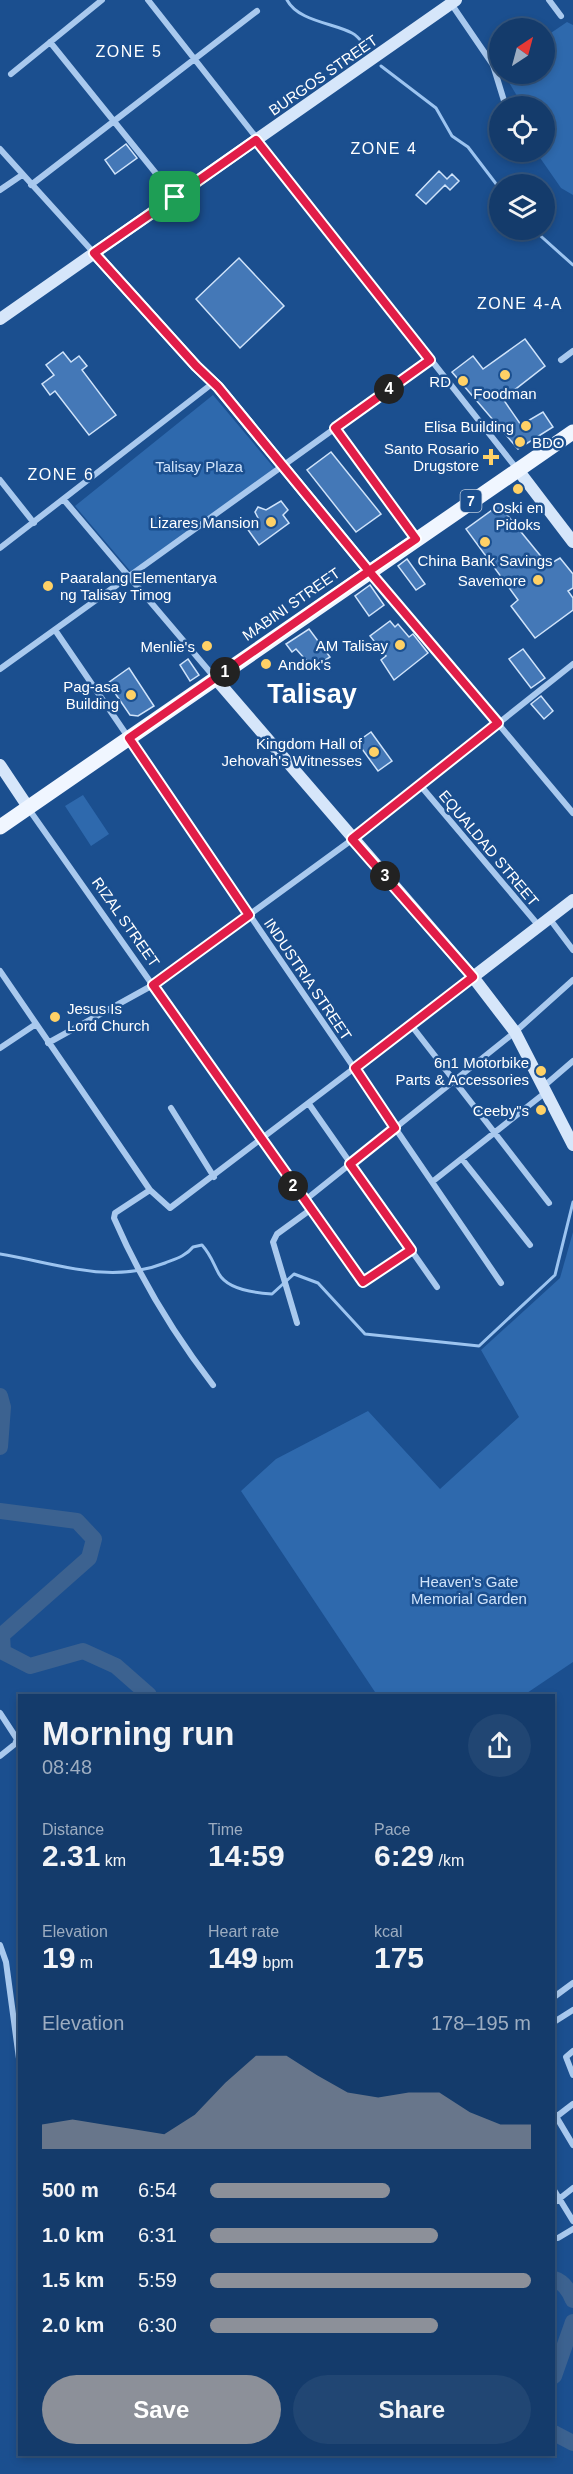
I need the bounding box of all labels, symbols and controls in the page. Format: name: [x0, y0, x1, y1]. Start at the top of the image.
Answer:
north arrow: [489, 18, 555, 84]
map controls: [489, 18, 555, 240]
street label: BURGOS STREET: [266, 31, 380, 119]
district label: ZONE 5: [96, 43, 162, 60]
button: locate: [489, 96, 555, 162]
district label: ZONE 4: [351, 140, 417, 157]
pin: [149, 171, 200, 222]
button: layers: [489, 174, 555, 240]
icon: arrive: [158, 180, 191, 213]
district label: ZONE 4-A: [477, 295, 563, 312]
marker: Foodman: [498, 368, 512, 382]
place label: RD: [429, 373, 451, 390]
pin: 4: [374, 374, 404, 404]
marker: RD: [456, 374, 470, 388]
text: 4: [385, 380, 393, 397]
place label: Foodman: [473, 385, 537, 402]
place label: Elisa Building: [424, 418, 514, 435]
marker: Elisa Building: [519, 419, 533, 433]
place label: BDO: [532, 434, 565, 451]
marker: BDO: [513, 435, 527, 449]
place label: Santo Rosario Drugstore: [384, 440, 479, 474]
marker: Santo Rosario Drugstore: [484, 450, 498, 464]
park label: Talisay Plaza: [155, 458, 243, 475]
district label: ZONE 6: [28, 466, 94, 483]
marker: Oski en Pidoks: [511, 482, 525, 496]
road number: 7: [460, 490, 482, 512]
place label: Oski en Pidoks: [493, 499, 543, 533]
place label: Lizares Mansion: [150, 514, 259, 531]
marker: Lizares Mansion: [264, 515, 278, 529]
marker: China Bank Savings: [478, 535, 492, 549]
place label: China Bank Savings: [417, 552, 553, 569]
street label: MABINI STREET: [239, 564, 343, 644]
place label: Paaralang Elementarya ng Talisay Timog: [60, 569, 217, 603]
place label: Savemore: [458, 572, 526, 589]
marker: Savemore: [531, 573, 545, 587]
marker: Paaralang Elementarya ng Talisay Timog: [41, 579, 55, 593]
place label: AM Talisay: [316, 637, 388, 654]
place label: Menlie's: [140, 638, 195, 655]
marker: AM Talisay: [393, 638, 407, 652]
marker: Menlie's: [200, 639, 214, 653]
place label: Andok's: [278, 656, 331, 673]
pin: 1: [210, 657, 240, 687]
marker: Andok's: [259, 657, 273, 671]
text: 1: [221, 663, 229, 680]
place label: Pag-asa Building: [63, 678, 120, 712]
district label: Talisay: [267, 679, 357, 709]
marker: Pag-asa Building: [124, 688, 138, 702]
place label: Kingdom Hall of Jehovah's Witnesses: [222, 735, 363, 769]
marker: Kingdom Hall of Jehovah's Witnesses: [367, 745, 381, 759]
street label: EQUALDAD STREET: [436, 787, 542, 909]
pin: 3: [370, 861, 400, 891]
text: 3: [381, 867, 389, 884]
street label: RIZAL STREET: [89, 874, 163, 970]
street label: INDUSTRIA STREET: [261, 915, 355, 1043]
place label: Jesus Is Lord Church: [67, 1000, 150, 1034]
marker: Jesus Is Lord Church: [48, 1010, 62, 1024]
place label: 6n1 Motorbike Parts & Accessories: [396, 1054, 529, 1088]
marker: 6n1 Motorbike Parts & Accessories: [534, 1064, 548, 1078]
place label: Ceeby"s: [473, 1102, 529, 1119]
marker: Ceeby"s: [534, 1103, 548, 1117]
pin: 2: [278, 1171, 308, 1201]
text: 2: [289, 1177, 297, 1194]
park label: Heaven's Gate Memorial Garden: [411, 1573, 527, 1607]
button: share: [468, 1714, 531, 1777]
text: Morning run: [42, 1715, 234, 1752]
text: 08:48: [42, 1756, 92, 1778]
text: Distance: [42, 1821, 104, 1838]
text: Time: [208, 1821, 243, 1838]
text: Pace: [374, 1821, 410, 1838]
text: 2.31: [42, 1839, 100, 1872]
text: 14:59: [208, 1839, 285, 1872]
text: 6:29: [374, 1839, 434, 1872]
text: km: [100, 1852, 126, 1869]
text: /km: [434, 1852, 464, 1869]
text: Elevation: [42, 1923, 108, 1940]
text: Heart rate: [208, 1923, 279, 1940]
text: kcal: [374, 1923, 402, 1940]
text: 19: [42, 1941, 75, 1974]
text: 149: [208, 1941, 258, 1974]
text: 175: [374, 1941, 424, 1974]
text: m: [75, 1954, 93, 1971]
text: bpm: [258, 1954, 294, 1971]
text: Elevation: [42, 2012, 124, 2034]
text: 178–195 m: [431, 2012, 531, 2034]
text: 500 m: [42, 2179, 99, 2201]
text: 6:54: [138, 2179, 177, 2201]
text: 1.0 km: [42, 2224, 104, 2246]
text: 6:31: [138, 2224, 177, 2246]
text: 1.5 km: [42, 2269, 104, 2291]
text: 5:59: [138, 2269, 177, 2291]
text: 2.0 km: [42, 2314, 104, 2336]
text: 6:30: [138, 2314, 177, 2336]
button: Save: [42, 2375, 281, 2444]
button: Share: [293, 2375, 531, 2444]

